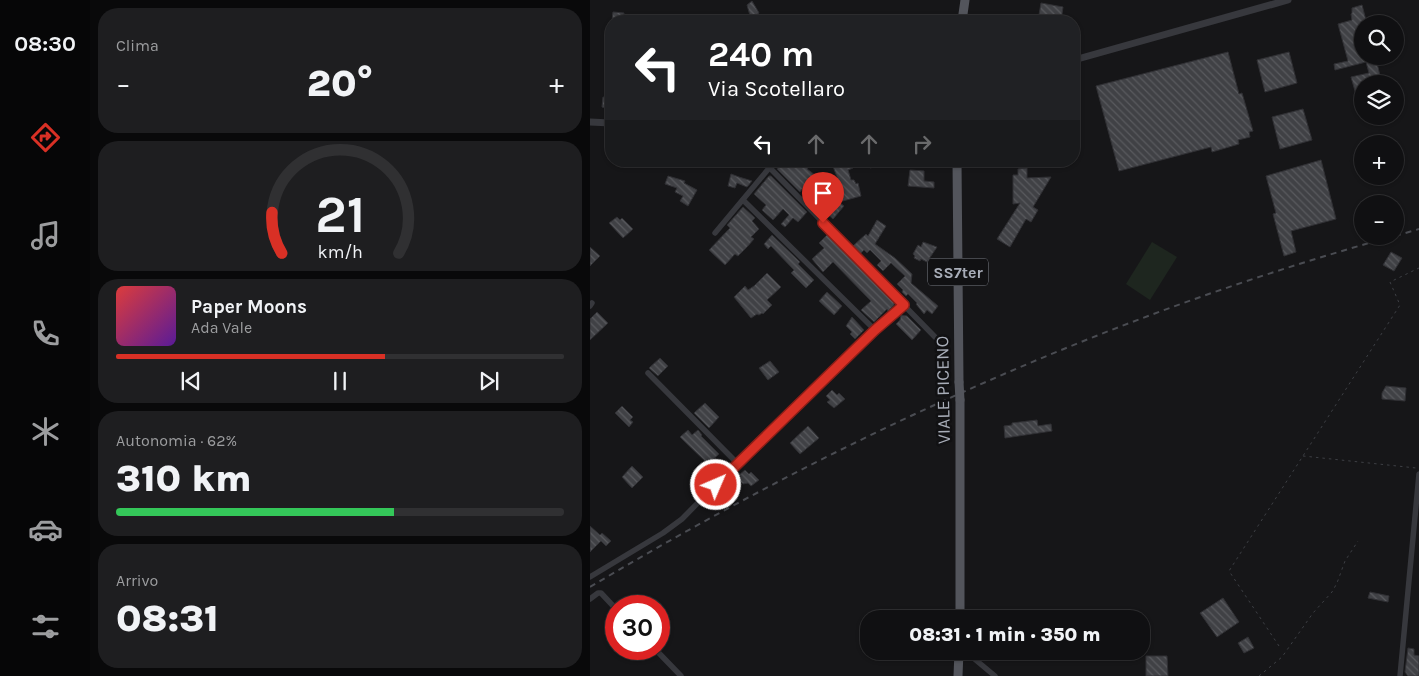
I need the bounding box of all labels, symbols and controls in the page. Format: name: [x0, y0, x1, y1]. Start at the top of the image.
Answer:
map controls: [1354, 15, 1404, 245]
button: search: [1354, 15, 1404, 65]
text: 08:30: [14, 31, 76, 57]
text: 240 m: [708, 34, 814, 75]
icon: left: [625, 35, 690, 100]
text: Clima: [116, 36, 159, 55]
text: 20°: [307, 61, 373, 106]
text: −: [116, 67, 131, 100]
text: +: [549, 67, 564, 100]
button: layers: [1354, 75, 1404, 125]
text: Via Scotellaro: [708, 76, 845, 102]
icon: directions: [28, 120, 63, 155]
icon: left: [749, 130, 777, 158]
icon: ahead: [802, 130, 830, 158]
icon: ahead: [855, 130, 883, 158]
icon: right: [908, 130, 936, 158]
button: +: [1354, 135, 1404, 185]
pin: [802, 172, 844, 223]
icon: arrive: [809, 179, 837, 207]
text: 21: [315, 184, 365, 245]
button: −: [1354, 195, 1404, 245]
icon: music: [28, 218, 63, 253]
text: km/h: [317, 242, 363, 263]
road number: SS7ter: [928, 258, 988, 286]
text: Paper Moons: [191, 296, 307, 318]
icon: phone: [28, 316, 63, 351]
text: Ada Vale: [191, 318, 252, 337]
street label: VIALE PICENO: [931, 336, 955, 444]
icon: previous: [177, 367, 205, 395]
icon: pause: [326, 367, 354, 395]
icon: next: [475, 367, 503, 395]
icon: climate: [28, 414, 63, 449]
text: Autonomia · 62%: [116, 431, 237, 450]
text: 310 km: [116, 456, 252, 501]
position arrow: [689, 458, 741, 510]
icon: car: [28, 512, 63, 547]
text: Arrivo: [116, 571, 158, 590]
speed limit sign: 30: [605, 595, 670, 660]
text: 08:31: [116, 596, 219, 641]
icon: filters: [28, 609, 63, 644]
text: 08:31 · 1 min · 350 m: [909, 624, 1101, 646]

